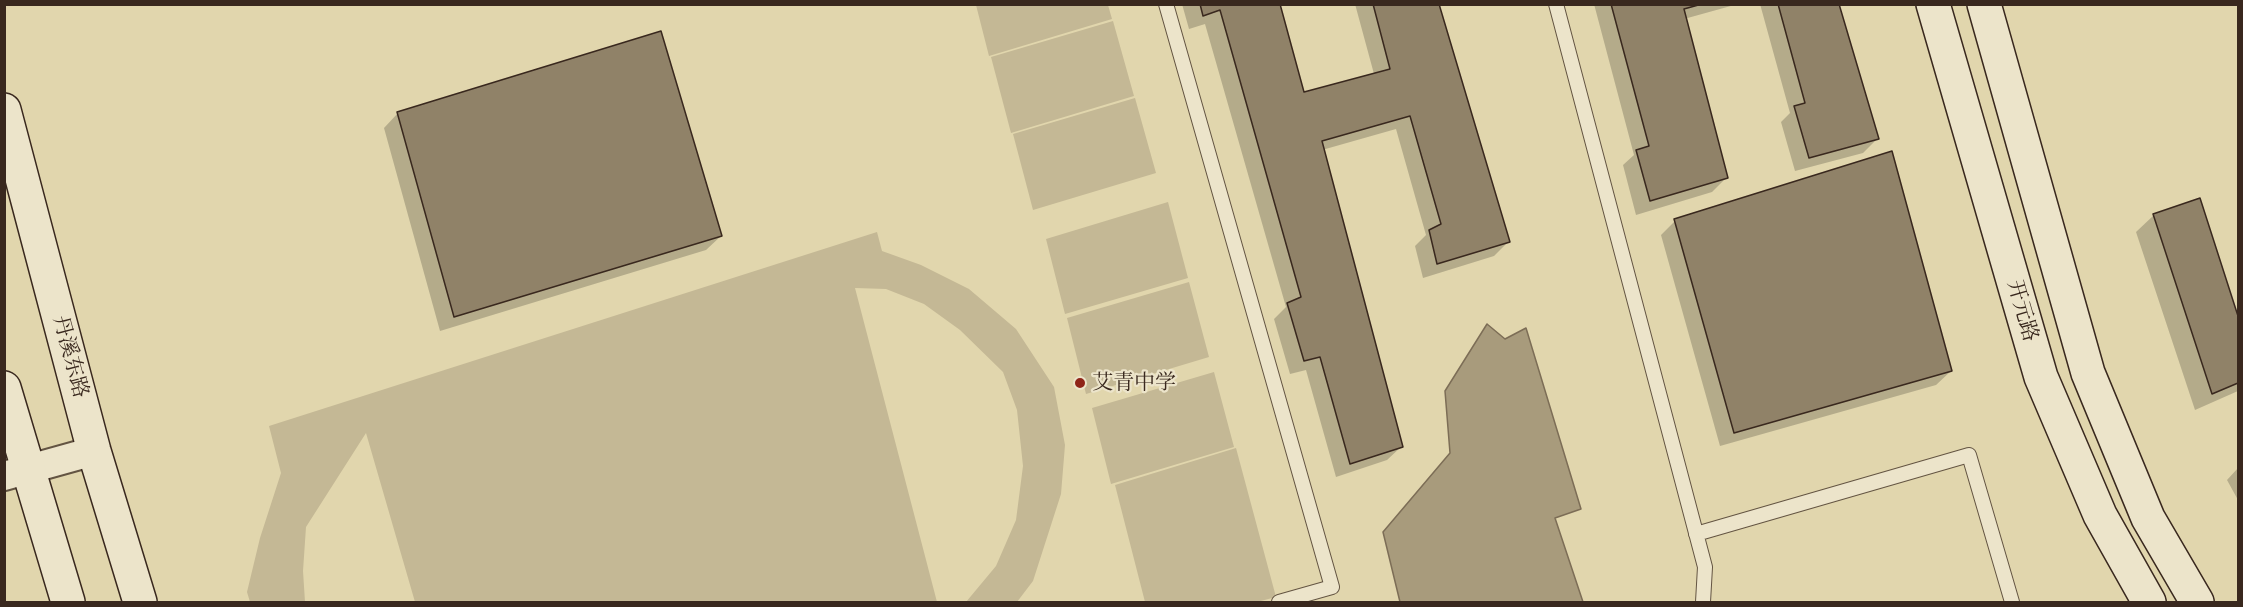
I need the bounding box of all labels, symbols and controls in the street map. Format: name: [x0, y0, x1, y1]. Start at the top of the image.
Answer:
street label: 开元路: [2001, 277, 2043, 345]
street label: 丹溪东路: [47, 313, 93, 401]
place label: 艾青中学: [1092, 370, 1176, 396]
marker: 艾青中学: [1073, 376, 1087, 390]

